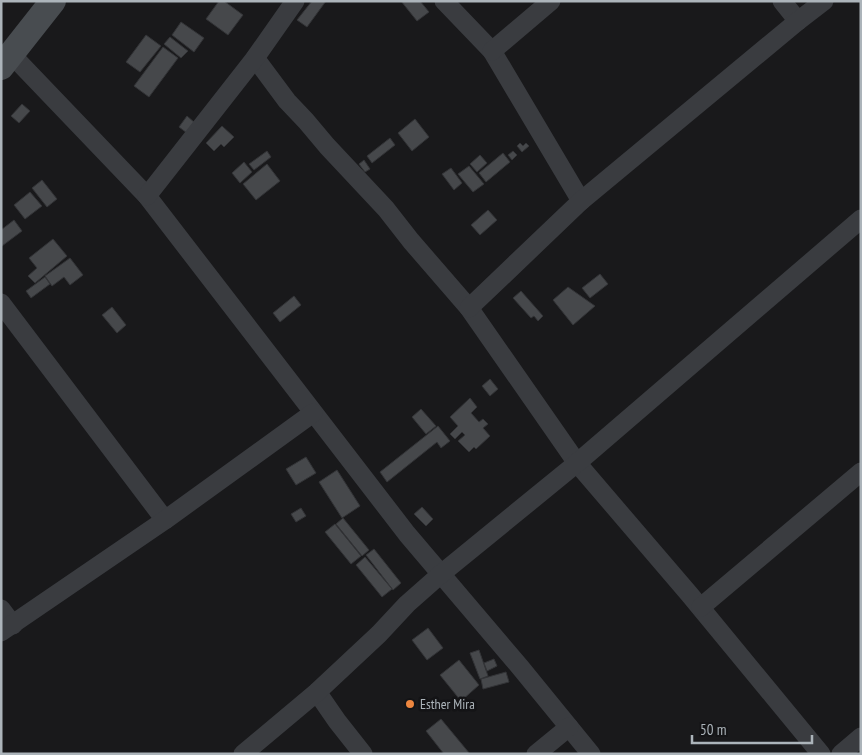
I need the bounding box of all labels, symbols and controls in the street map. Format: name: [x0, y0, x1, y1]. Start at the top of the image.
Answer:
place label: Esther Mira: [420, 695, 475, 713]
marker: Esther Mira: [404, 698, 416, 710]
scale bar: [692, 712, 812, 744]
text: 50 m: [700, 720, 726, 739]

